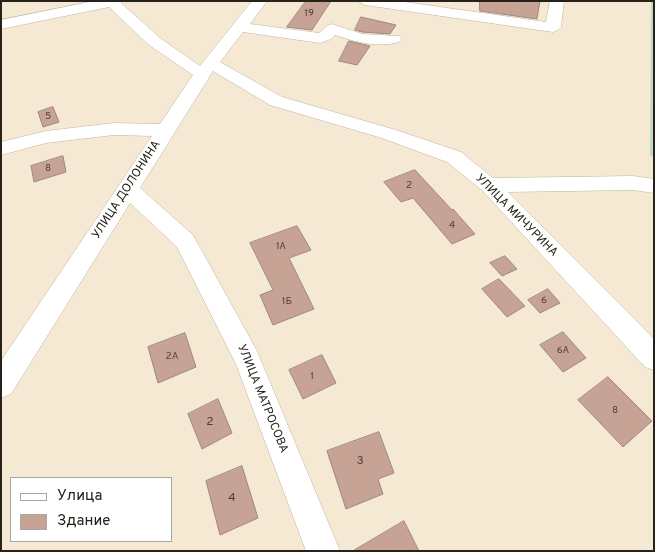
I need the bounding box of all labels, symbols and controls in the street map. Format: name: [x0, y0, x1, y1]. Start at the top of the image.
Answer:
house number: 19: [304, 8, 314, 20]
house number: 5: [45, 111, 51, 123]
street label: УЛИЦА ДОЛОНИНА: [90, 138, 164, 242]
house number: 8: [45, 163, 51, 175]
street label: УЛИЦА МИЧУРИНА: [472, 172, 560, 260]
house number: 2: [406, 180, 412, 192]
house number: 4: [449, 220, 455, 232]
house number: 1А: [276, 241, 286, 253]
house number: 6: [541, 295, 547, 307]
house number: 1Б: [282, 296, 292, 308]
street label: УЛИЦА МАТРОСОВА: [234, 343, 290, 455]
house number: 6А: [557, 345, 569, 357]
house number: 2А: [166, 351, 178, 363]
house number: 1: [310, 371, 314, 383]
house number: 8: [612, 405, 618, 417]
house number: 2: [206, 416, 214, 430]
house number: 3: [356, 455, 364, 469]
legend: [10, 477, 172, 542]
text: Улица: [57, 487, 102, 506]
house number: 4: [228, 492, 236, 506]
text: Здание: [57, 512, 110, 531]

